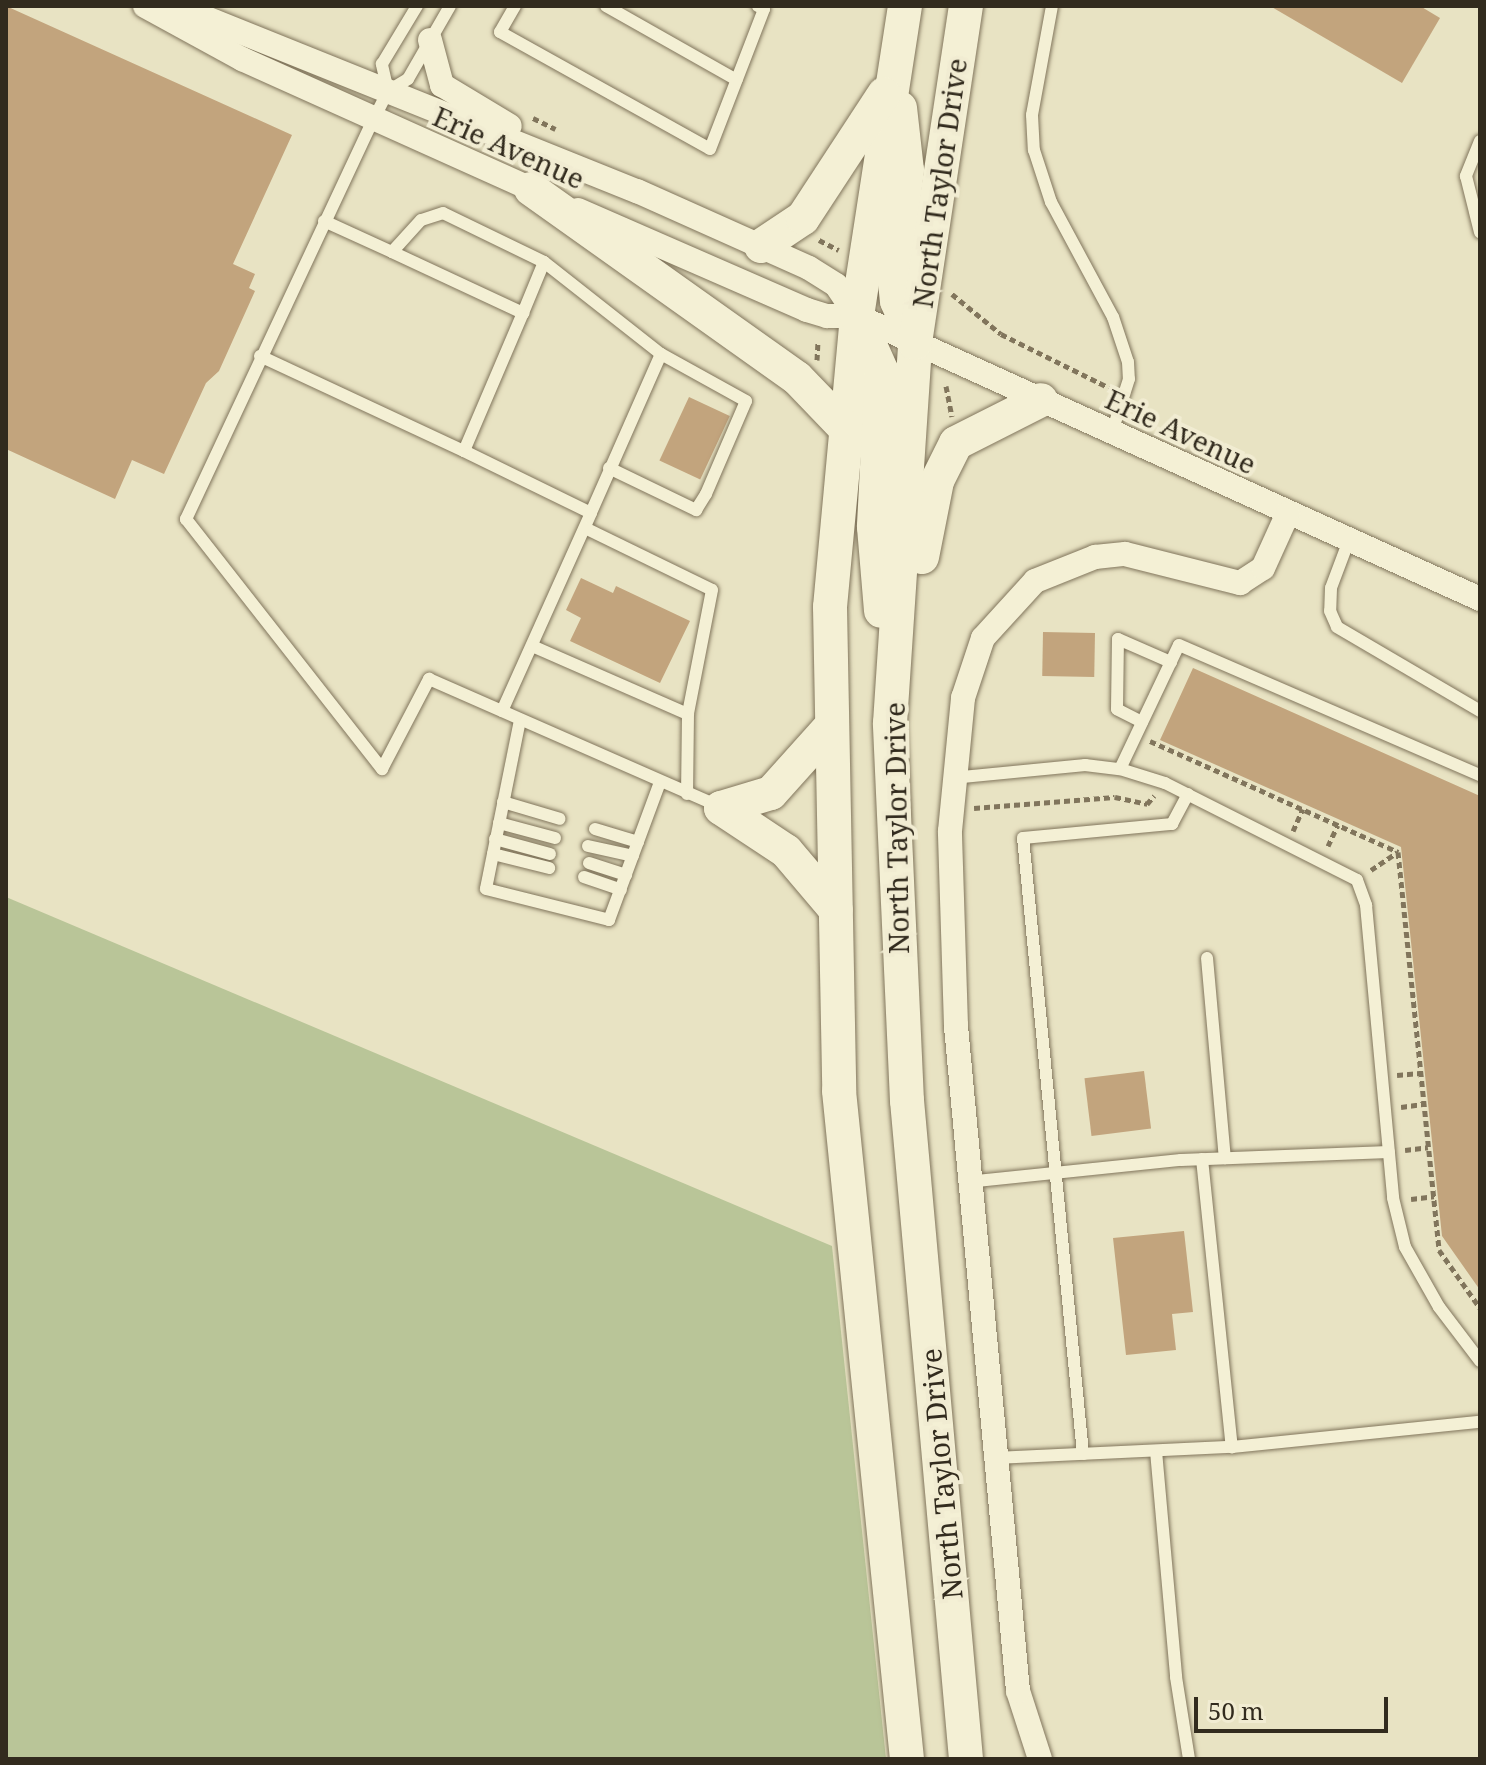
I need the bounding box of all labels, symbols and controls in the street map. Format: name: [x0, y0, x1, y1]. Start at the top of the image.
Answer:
street label: North Taylor Drive: [905, 56, 973, 310]
street label: Erie Avenue: [428, 99, 590, 195]
street label: Erie Avenue: [1101, 382, 1261, 480]
street label: North Taylor Drive: [877, 702, 915, 954]
street label: North Taylor Drive: [913, 1347, 969, 1601]
scale bar: [1198, 1681, 1392, 1731]
text: 50 m: [1208, 1694, 1264, 1727]

